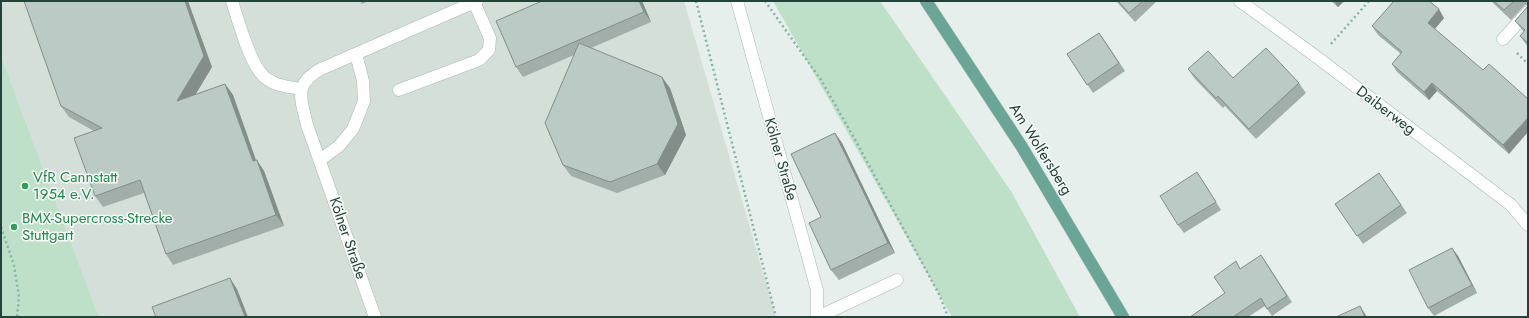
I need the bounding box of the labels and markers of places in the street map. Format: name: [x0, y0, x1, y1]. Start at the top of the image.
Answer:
place label: VfR Cannstatt 1954 e.V.: [33, 166, 118, 205]
marker: VfR Cannstatt 1954 e.V.: [20, 181, 30, 191]
place label: BMX-Supercross-Strecke Stuttgart: [22, 207, 173, 246]
marker: BMX-Supercross-Strecke Stuttgart: [9, 222, 19, 232]

